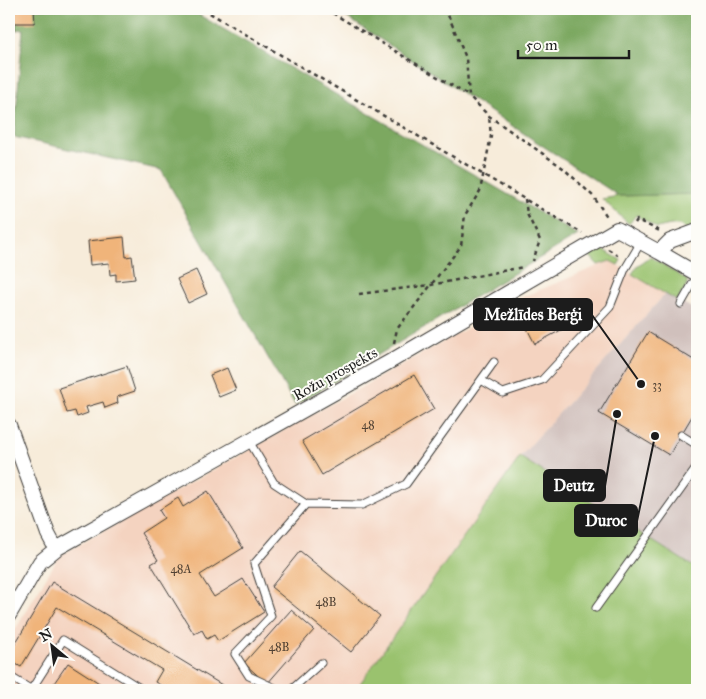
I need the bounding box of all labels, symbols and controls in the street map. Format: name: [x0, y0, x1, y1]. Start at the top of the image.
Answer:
scale bar: [518, 28, 630, 60]
text: 50 m: [526, 36, 558, 54]
callout: Mežlīdes Berģi: [474, 299, 592, 330]
text: Mežlīdes Berģi: [484, 305, 583, 325]
street label: Rožu prospekts: [290, 343, 380, 405]
house number: 33: [652, 378, 662, 392]
house number: 48: [361, 418, 375, 432]
callout: Deutz: [544, 470, 605, 501]
text: Deutz: [554, 476, 595, 495]
callout: Duroc: [575, 505, 637, 536]
text: Duroc: [585, 511, 627, 530]
house number: 48A: [170, 562, 192, 576]
house number: 48B: [316, 595, 337, 609]
north arrow: [28, 622, 78, 672]
text: N: [37, 625, 55, 645]
house number: 48B: [269, 640, 290, 654]

